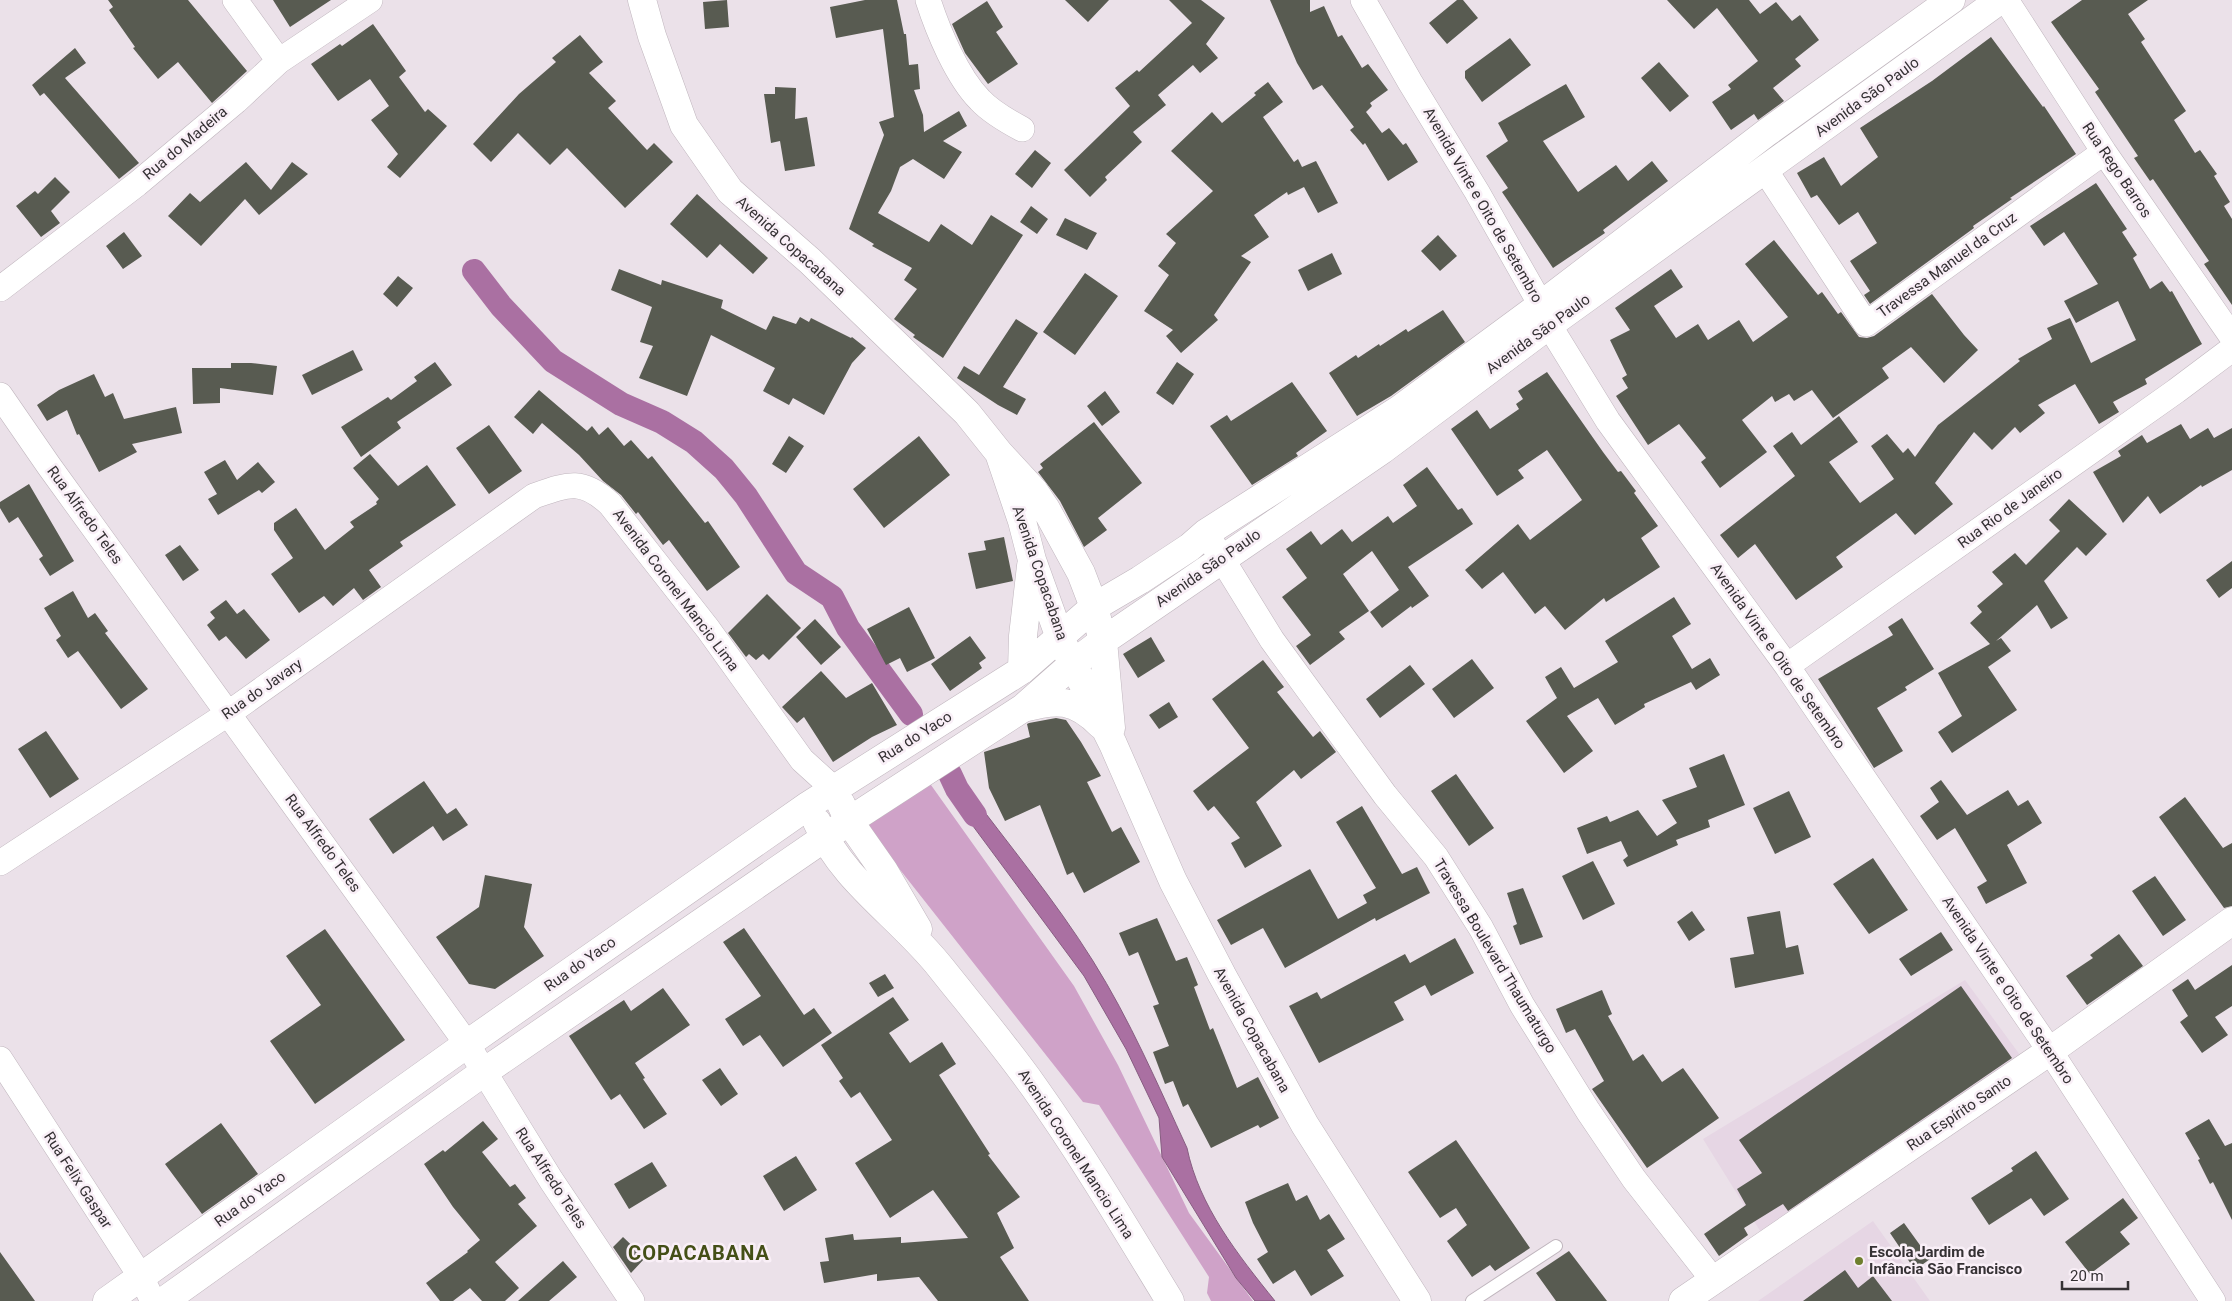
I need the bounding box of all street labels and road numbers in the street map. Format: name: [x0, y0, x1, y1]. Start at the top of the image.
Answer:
street label: Avenida São Paulo: [1811, 53, 1923, 141]
street label: Rua do Madeira: [139, 103, 231, 183]
street label: Avenida Vinte e Oito de Setembro: [1420, 104, 1546, 306]
street label: Rua Rego Barros: [2078, 119, 2156, 221]
street label: Avenida Copacabana: [733, 192, 849, 300]
street label: Travessa Manuel da Cruz: [1874, 208, 2020, 322]
street label: Avenida São Paulo: [1482, 290, 1594, 378]
street label: Rua Alfredo Teles: [43, 462, 127, 568]
street label: Rua Rio de Janeiro: [1954, 464, 2066, 552]
street label: Avenida Copacabana: [1009, 504, 1071, 642]
street label: Avenida Coronel Mancio Lima: [609, 505, 743, 675]
street label: Avenida São Paulo: [1152, 525, 1264, 611]
street label: Avenida Vinte e Oito de Setembro: [1707, 560, 1849, 752]
street label: Rua do Javary: [218, 655, 306, 723]
street label: Rua do Yaco: [875, 707, 955, 767]
street label: Rua Alfredo Teles: [281, 790, 365, 896]
street label: Travessa Boulevard Thaumaturgo: [1430, 856, 1560, 1056]
street label: Avenida Vinte e Oito de Setembro: [1938, 893, 2078, 1087]
street label: Rua do Yaco: [541, 933, 619, 995]
street label: Avenida Copacabana: [1210, 964, 1294, 1096]
street label: Avenida Coronel Mancio Lima: [1014, 1066, 1138, 1242]
street label: Rua Espírito Santo: [1903, 1071, 2015, 1155]
street label: Rua Alfredo Teles: [512, 1124, 590, 1232]
street label: Rua Felix Gaspar: [40, 1128, 116, 1232]
street label: Rua do Yaco: [211, 1167, 289, 1231]

